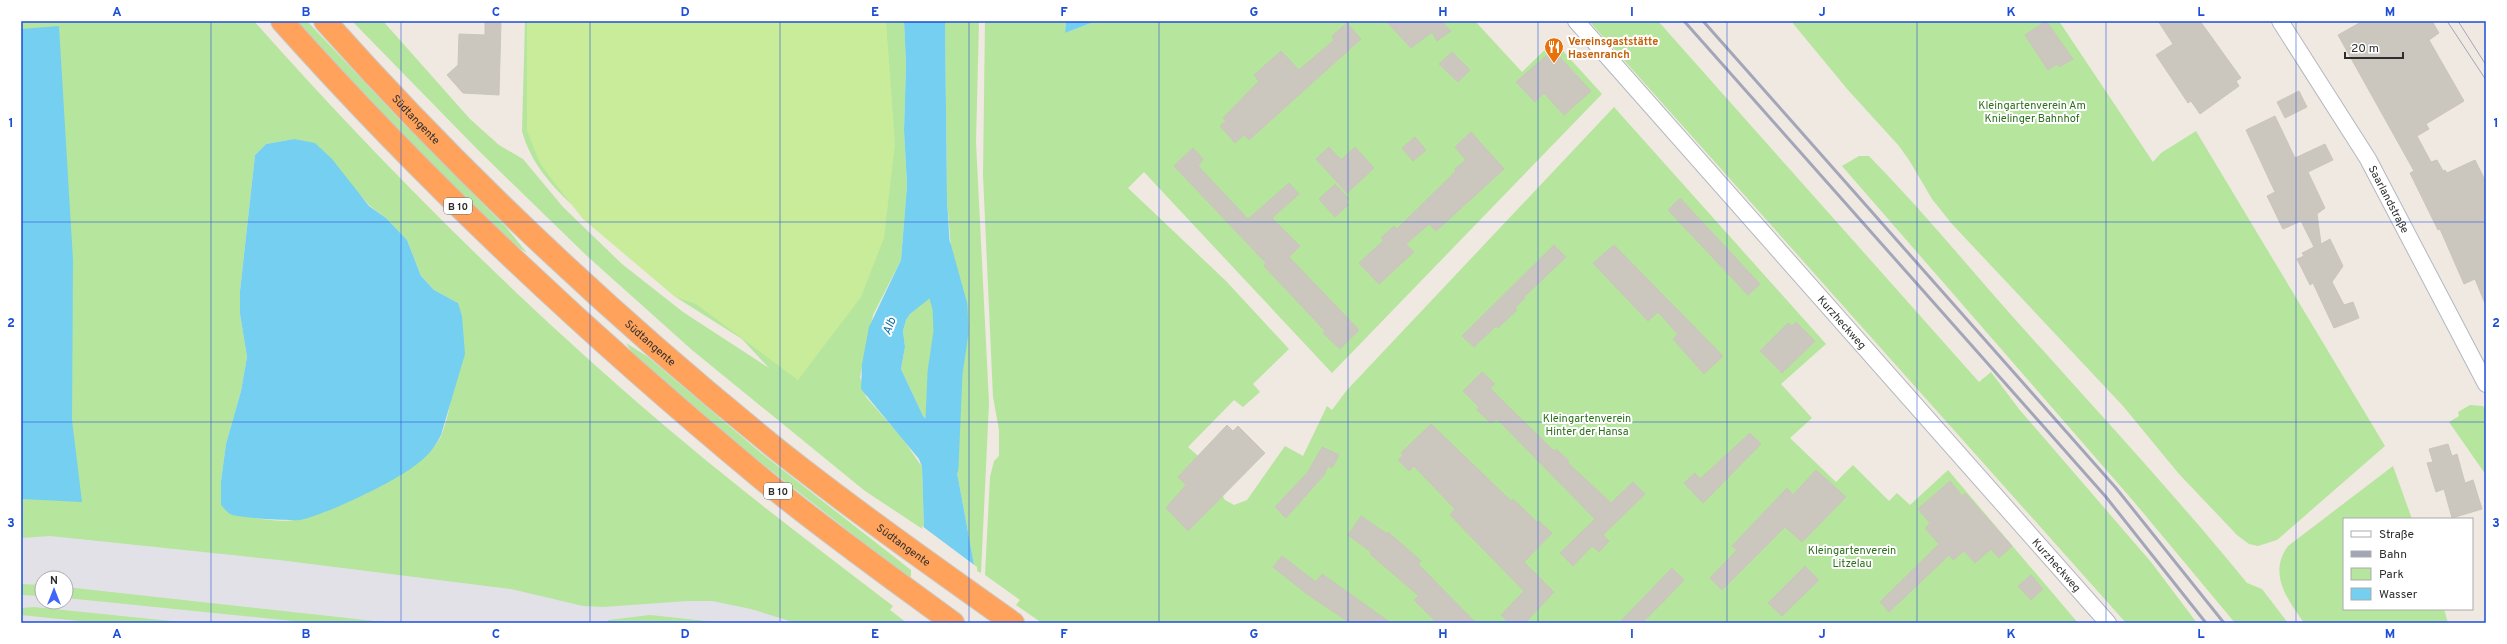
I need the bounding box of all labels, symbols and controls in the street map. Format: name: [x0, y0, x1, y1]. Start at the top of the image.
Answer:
text: A: [112, 5, 122, 21]
text: B: [302, 5, 311, 21]
text: C: [492, 5, 500, 21]
text: D: [680, 5, 690, 21]
text: E: [871, 5, 879, 21]
text: F: [1060, 5, 1068, 21]
text: G: [1250, 5, 1259, 21]
text: H: [1438, 5, 1448, 21]
text: I: [1630, 5, 1634, 21]
text: J: [1818, 5, 1826, 21]
text: K: [2006, 5, 2016, 21]
text: L: [2197, 5, 2205, 21]
text: M: [2385, 5, 2395, 21]
scale bar: [2345, 34, 2403, 60]
place label: Vereinsgaststätte Hasenranch: [1568, 35, 1658, 62]
restaurant icon: Vereinsgaststätte Hasenranch: [1543, 36, 1565, 64]
text: 20 m: [2351, 41, 2379, 57]
street label: Südtangente: [388, 92, 443, 148]
park label: Kleingartenverein Am Knielinger Bahnhof: [1978, 99, 2086, 126]
text: 1: [8, 116, 14, 132]
text: 1: [2493, 116, 2499, 132]
street label: Saarlandstraße: [2365, 163, 2412, 236]
road number: B 10: [444, 198, 472, 214]
street label: Kurzheckweg: [1814, 293, 1869, 353]
water label: Alb: [879, 315, 901, 337]
text: 2: [7, 316, 15, 332]
text: 2: [2492, 316, 2500, 332]
street label: Südtangente: [621, 317, 678, 370]
park label: Kleingartenverein Hinter der Hansa: [1543, 412, 1631, 439]
road number: B 10: [764, 483, 792, 499]
text: 3: [7, 516, 15, 532]
text: 3: [2492, 516, 2500, 532]
legend: [2343, 518, 2473, 610]
street label: Südtangente: [873, 521, 933, 570]
text: Straße: [2379, 527, 2414, 543]
street label: Kurzheckweg: [2029, 536, 2083, 595]
park label: Kleingartenverein Litzelau: [1808, 544, 1896, 571]
text: Bahn: [2379, 547, 2407, 563]
text: Park: [2379, 567, 2404, 583]
north arrow: [34, 570, 74, 610]
text: N: [50, 574, 58, 588]
text: Wasser: [2379, 587, 2418, 603]
text: A: [112, 627, 122, 643]
text: B: [302, 627, 311, 643]
text: C: [492, 627, 500, 643]
text: D: [680, 627, 690, 643]
text: E: [871, 627, 879, 643]
text: F: [1060, 627, 1068, 643]
text: G: [1250, 627, 1259, 643]
text: H: [1438, 627, 1448, 643]
text: I: [1630, 627, 1634, 643]
text: J: [1818, 627, 1826, 643]
text: K: [2006, 627, 2016, 643]
text: L: [2197, 627, 2205, 643]
text: M: [2385, 627, 2395, 643]

